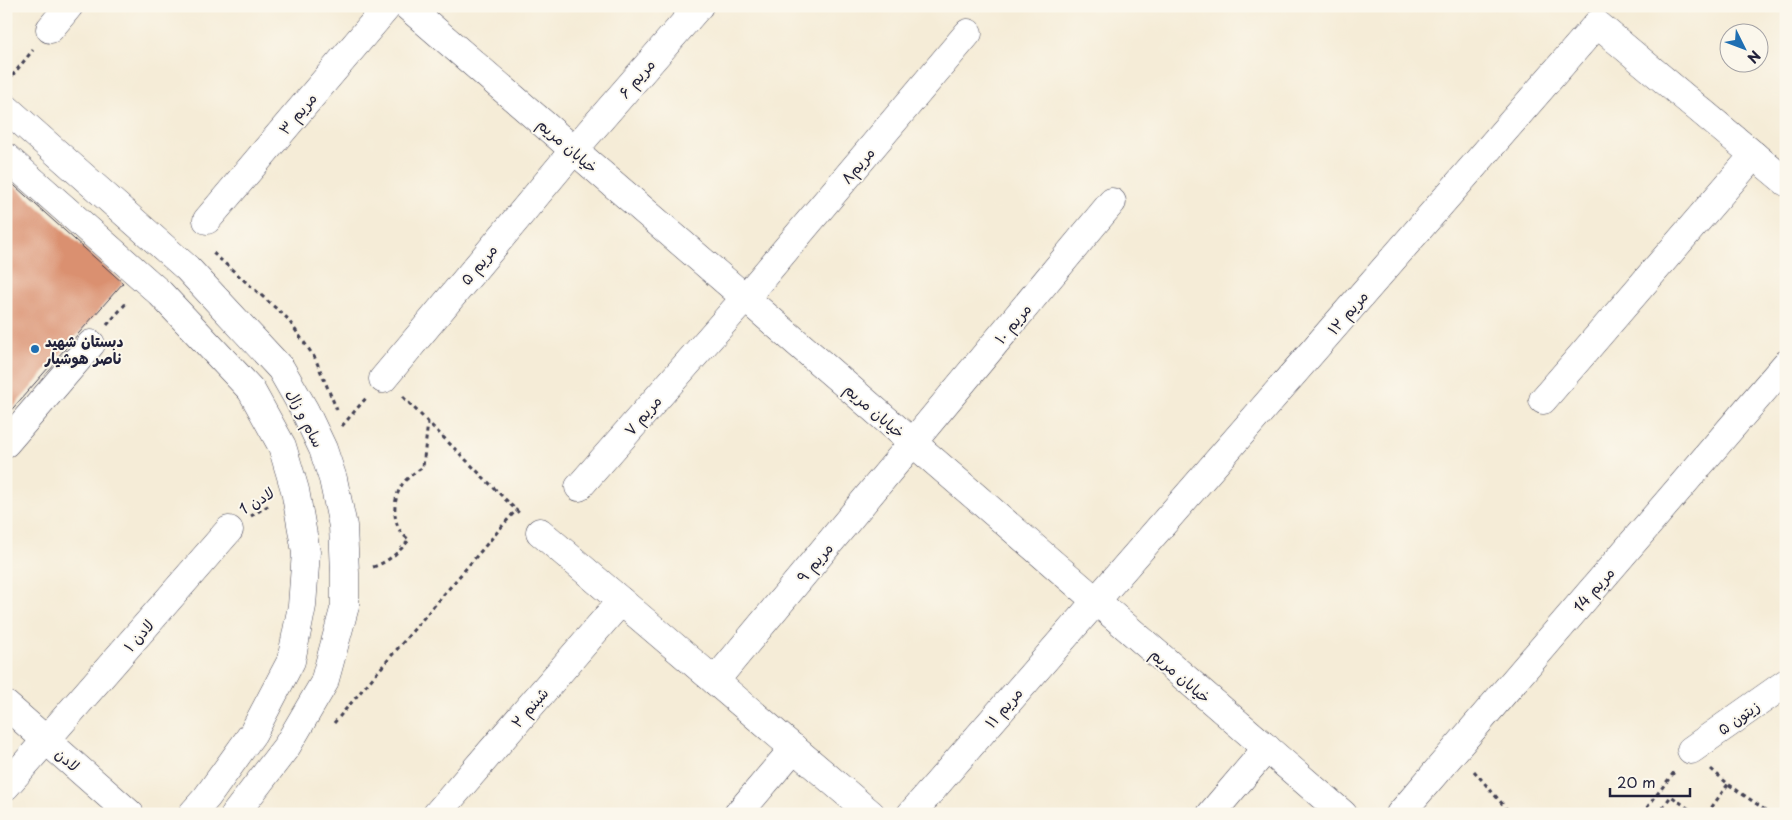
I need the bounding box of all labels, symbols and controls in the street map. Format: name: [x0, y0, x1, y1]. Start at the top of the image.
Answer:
north arrow: [1720, 22, 1770, 72]
text: N: [1743, 46, 1766, 68]
street label: مریم ۶: [612, 53, 661, 104]
street label: مریم ۳: [272, 87, 323, 140]
street label: خیابان مریم: [531, 112, 603, 179]
street label: مریم۸: [835, 141, 881, 190]
street label: مریم ۵: [454, 239, 503, 291]
street label: مریم ۱۲: [1321, 285, 1374, 341]
street label: مریم ۱۰: [988, 298, 1037, 350]
place label: دبستان شهید ناصر هوشیار: [44, 329, 123, 369]
marker: دبستان شهید ناصر هوشیار: [29, 343, 41, 355]
street label: خیابان مریم: [838, 377, 910, 444]
street label: سام و زال: [281, 385, 330, 452]
street label: مریم ۷: [618, 390, 668, 442]
street label: لادن 1: [234, 480, 278, 520]
street label: مریم ۹: [790, 537, 839, 588]
street label: مریم 14: [1567, 561, 1621, 618]
street label: لادن ۱: [117, 614, 159, 656]
street label: خیابان مریم: [1144, 642, 1216, 709]
street label: شبنم ۲: [505, 682, 555, 734]
street label: مریم ۱۱: [979, 682, 1029, 734]
street label: زیتون ۵: [1712, 694, 1764, 740]
street label: لادن: [51, 742, 85, 776]
scale bar: [1610, 765, 1690, 797]
text: 20 m: [1617, 770, 1656, 793]

